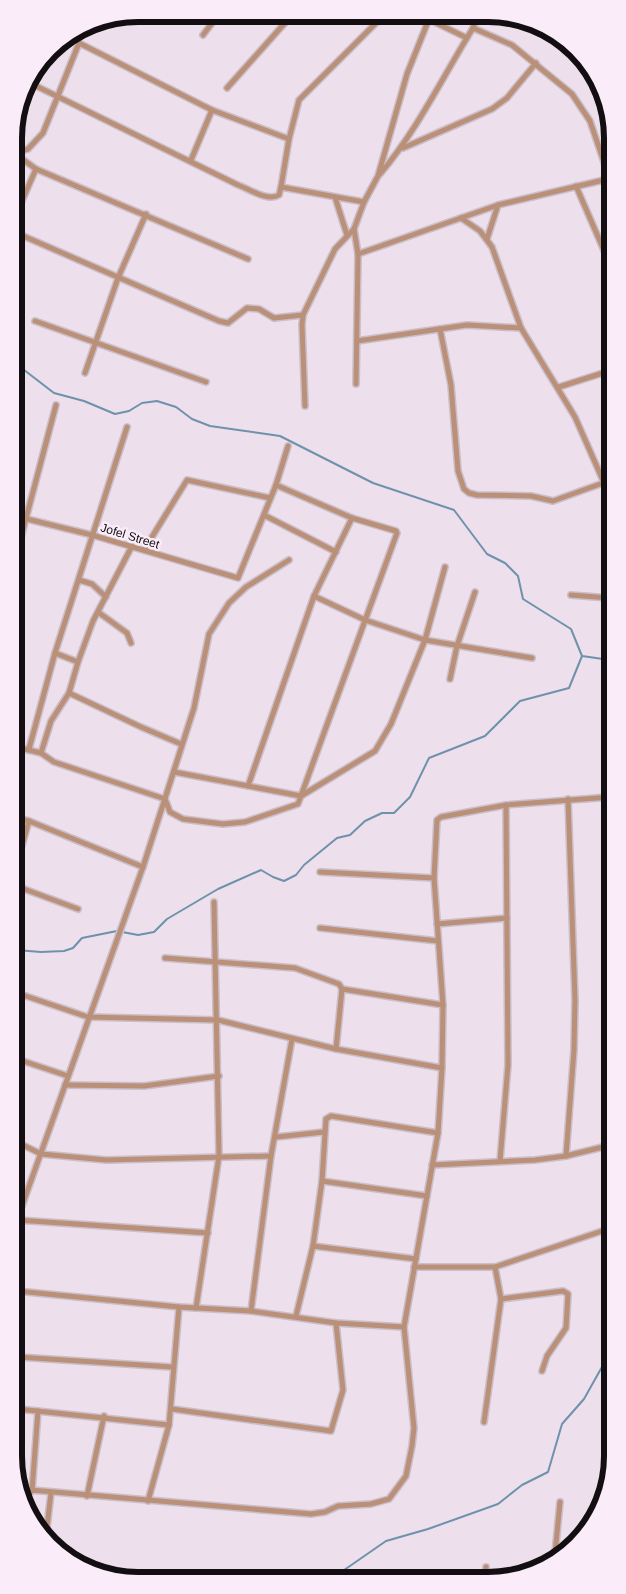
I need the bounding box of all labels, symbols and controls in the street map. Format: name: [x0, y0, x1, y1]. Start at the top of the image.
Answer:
street label: Jofel Street: [99, 520, 162, 552]

